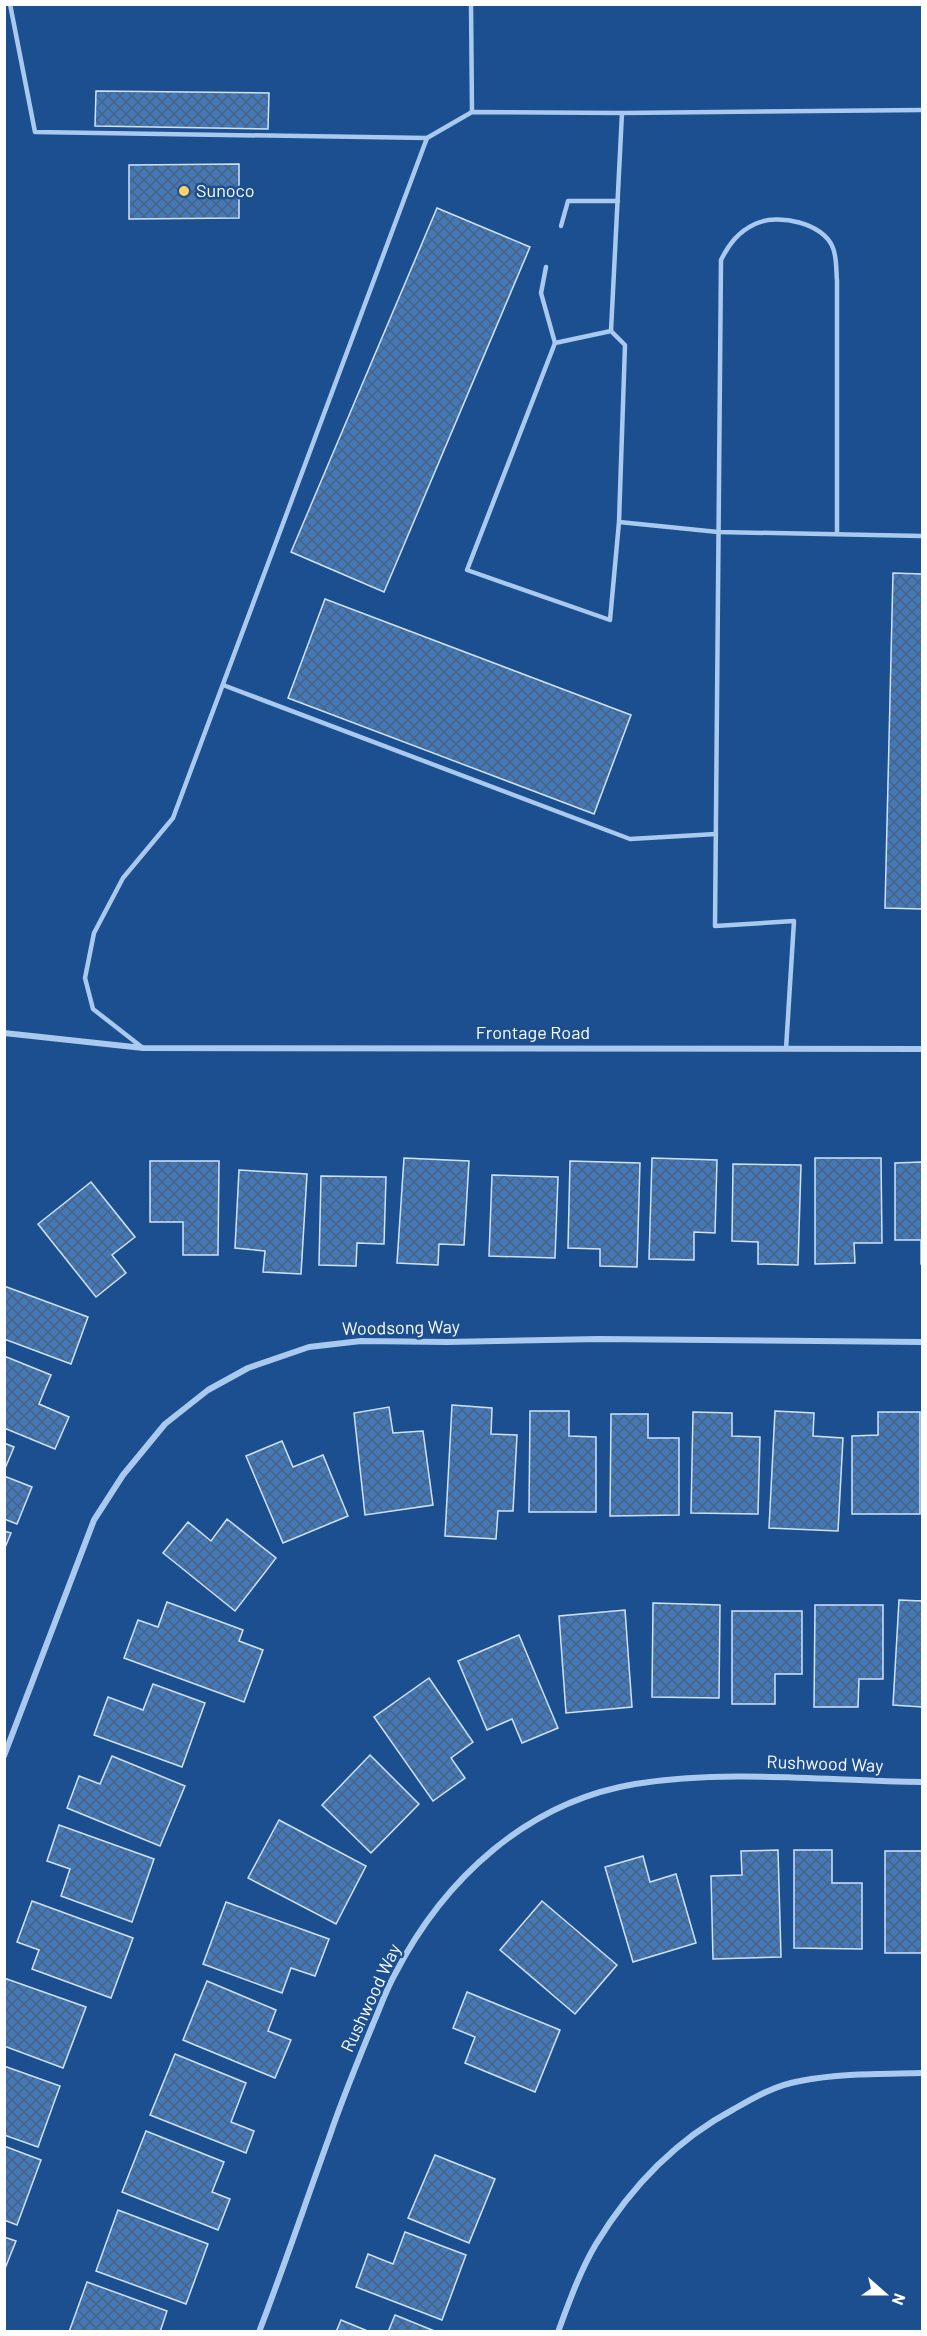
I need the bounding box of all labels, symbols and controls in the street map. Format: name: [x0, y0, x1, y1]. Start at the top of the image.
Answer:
place label: Sunoco: [196, 179, 255, 201]
marker: Sunoco: [177, 184, 191, 198]
street label: Frontage Road: [476, 1021, 590, 1043]
street label: Woodsong Way: [342, 1315, 460, 1339]
street label: Rushwood Way: [766, 1750, 884, 1776]
street label: Rushwood Way: [335, 1940, 405, 2055]
north arrow: [855, 2264, 915, 2324]
text: N: [889, 2291, 910, 2308]

